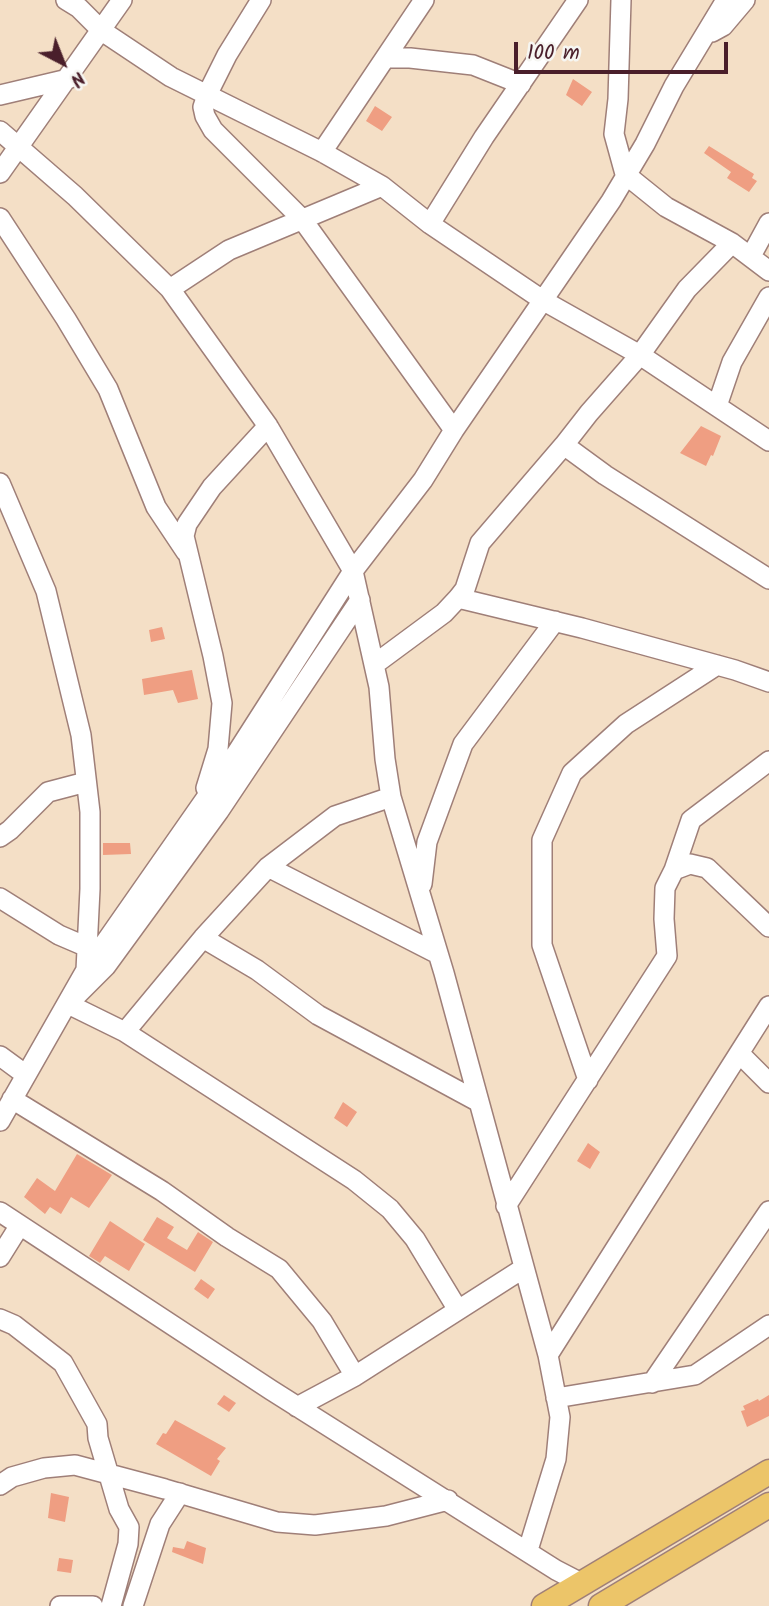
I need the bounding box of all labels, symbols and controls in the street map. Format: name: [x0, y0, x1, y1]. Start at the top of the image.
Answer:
north arrow: [28, 28, 98, 98]
scale bar: [517, 28, 730, 72]
text: 100 m: [527, 37, 580, 70]
text: N: [63, 63, 92, 94]

